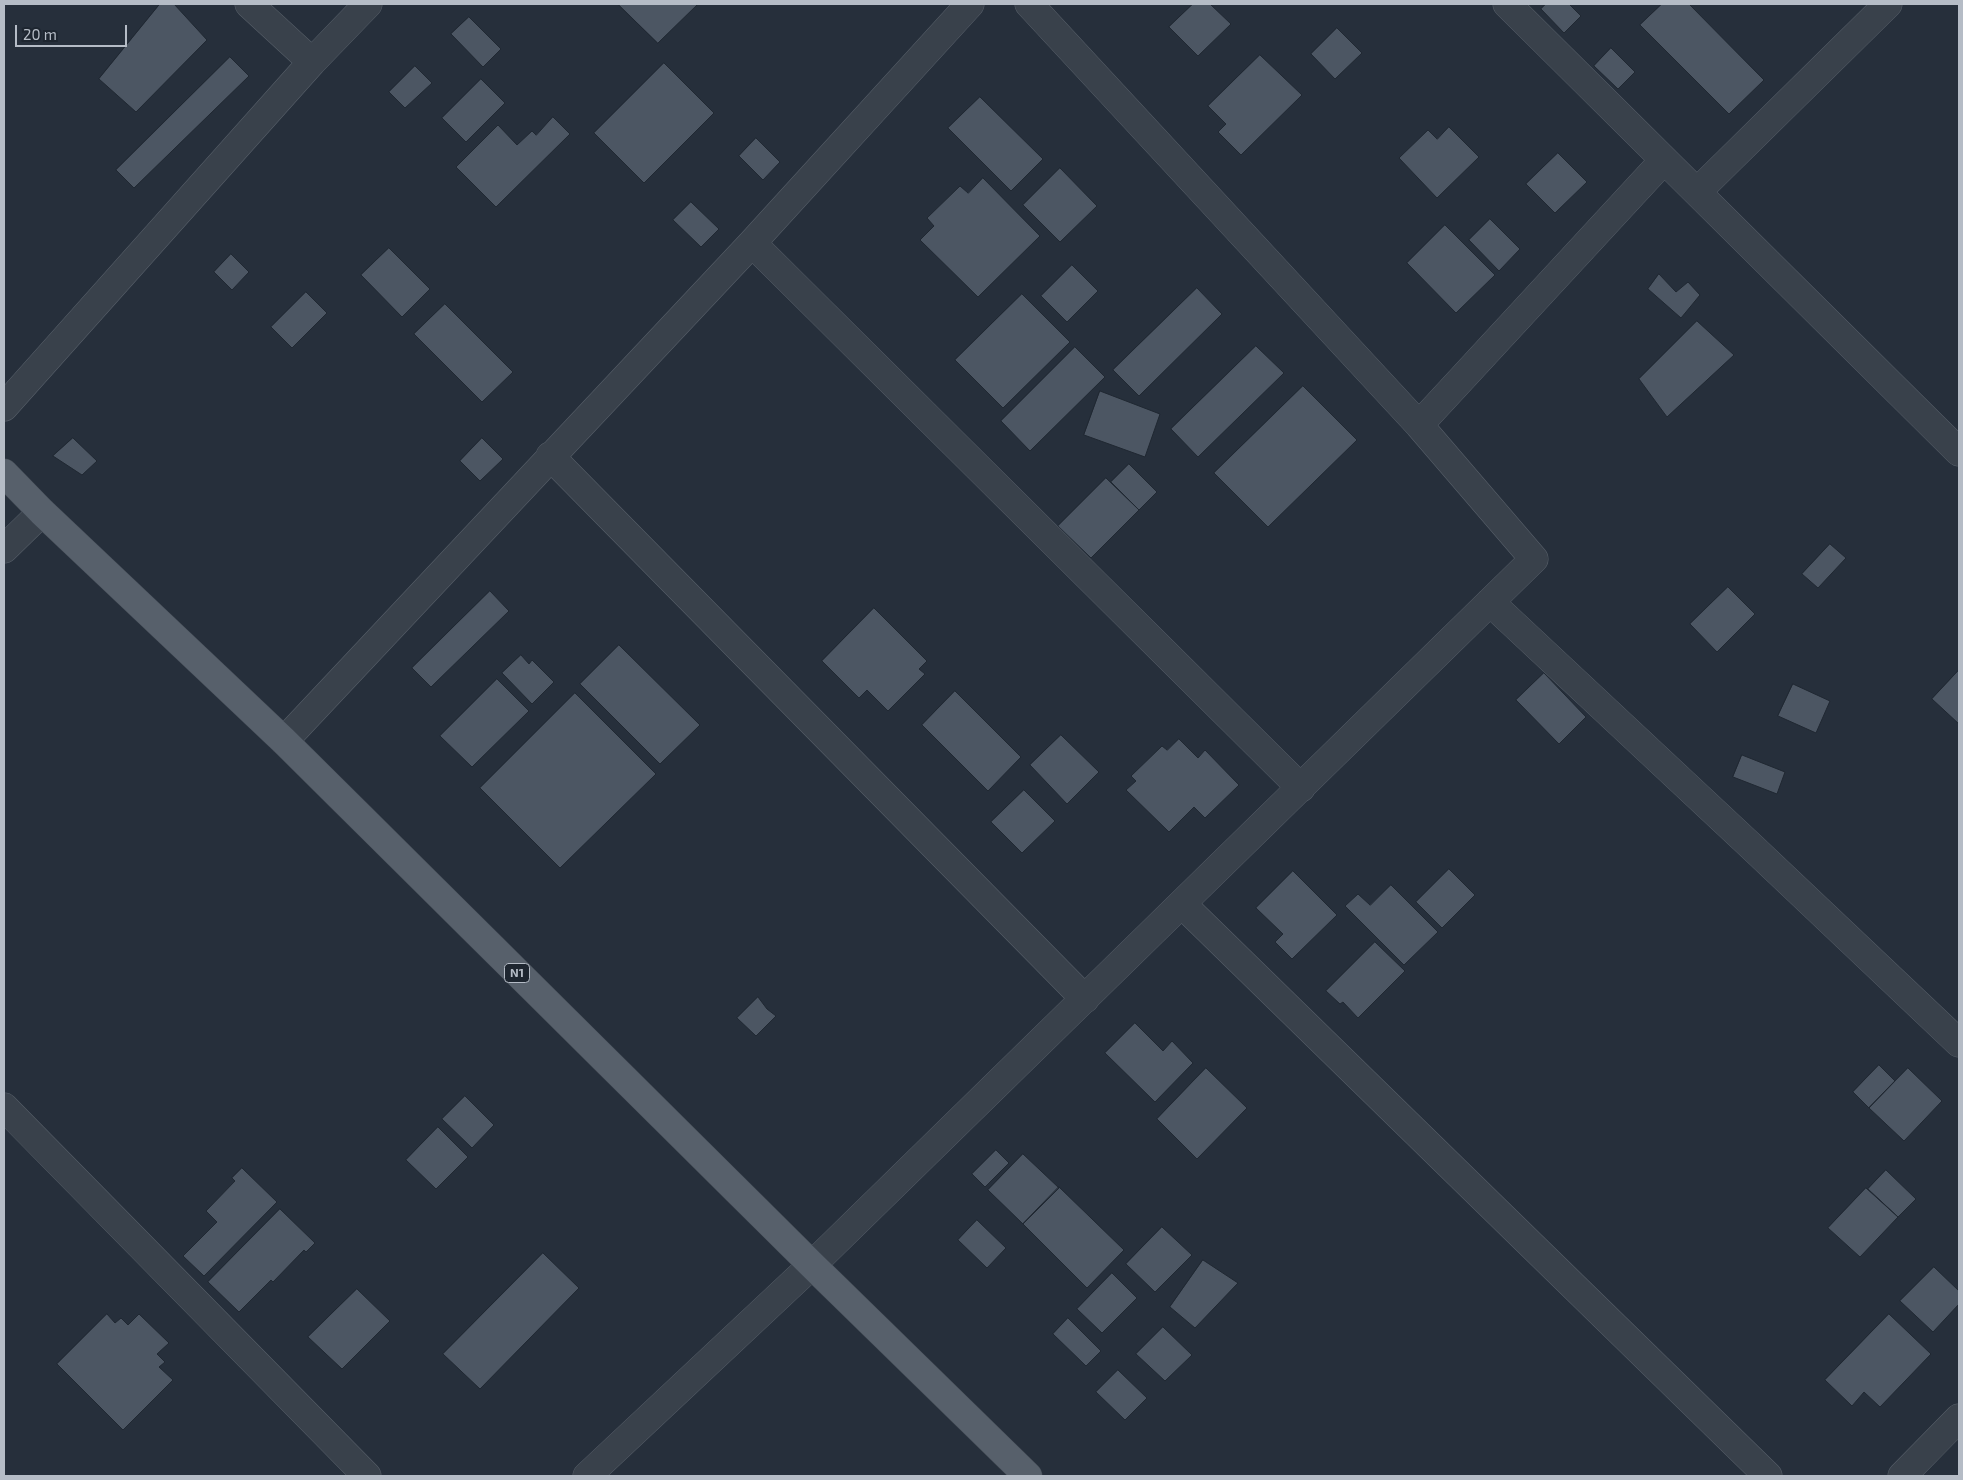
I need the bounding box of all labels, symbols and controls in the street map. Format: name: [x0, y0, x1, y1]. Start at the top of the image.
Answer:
scale bar: [18, 15, 130, 47]
text: 20 m: [23, 25, 57, 43]
road number: N1: [504, 964, 530, 982]

